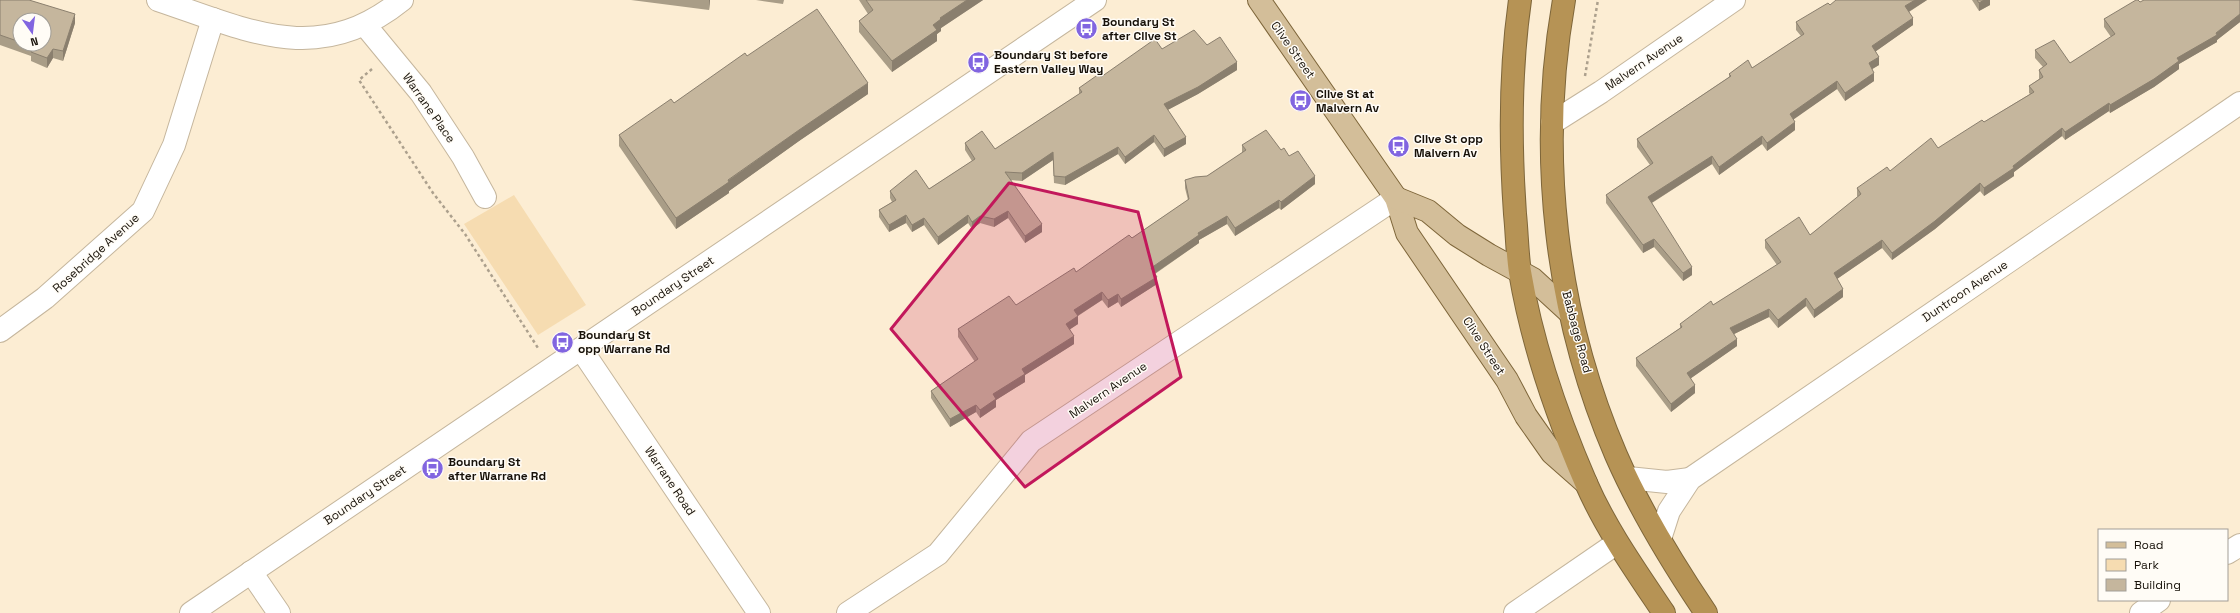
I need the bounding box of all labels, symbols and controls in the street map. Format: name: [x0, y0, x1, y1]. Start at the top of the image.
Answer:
north arrow: [12, 12, 52, 52]
place label: Boundary St after Clive St: [1102, 14, 1177, 44]
bus stop icon: Boundary St after Clive St: [1074, 16, 1100, 42]
street label: Clive Street: [1267, 18, 1319, 82]
street label: Malvern Avenue: [1602, 30, 1686, 94]
text: N: [29, 34, 40, 49]
place label: Boundary St before Eastern Valley Way: [994, 47, 1108, 77]
bus stop icon: Boundary St before Eastern Valley Way: [965, 49, 991, 75]
street label: Warrane Place: [399, 70, 459, 146]
place label: Clive St at Malvern Av: [1316, 86, 1380, 116]
bus stop icon: Clive St at Malvern Av: [1287, 88, 1313, 114]
place label: Clive St opp Malvern Av: [1414, 131, 1483, 161]
bus stop icon: Clive St opp Malvern Av: [1385, 133, 1411, 159]
street label: Rosebridge Avenue: [49, 210, 143, 296]
street label: Boundary Street: [629, 252, 717, 320]
street label: Duntroon Avenue: [1919, 256, 2011, 326]
street label: Babbage Road: [1558, 289, 1596, 375]
street label: Clive Street: [1459, 314, 1509, 378]
place label: Boundary St opp Warrane Rd: [578, 327, 670, 357]
bus stop icon: Boundary St opp Warrane Rd: [549, 329, 575, 355]
street label: Malvern Avenue: [1066, 358, 1150, 422]
street label: Warrane Road: [641, 443, 699, 519]
place label: Boundary St after Warrane Rd: [448, 454, 546, 484]
bus stop icon: Boundary St after Warrane Rd: [419, 456, 445, 482]
street label: Boundary Street: [321, 461, 409, 529]
legend: [2098, 529, 2228, 601]
text: Road: [2134, 537, 2163, 553]
text: Park: [2134, 557, 2159, 573]
text: Building: [2134, 577, 2181, 593]

